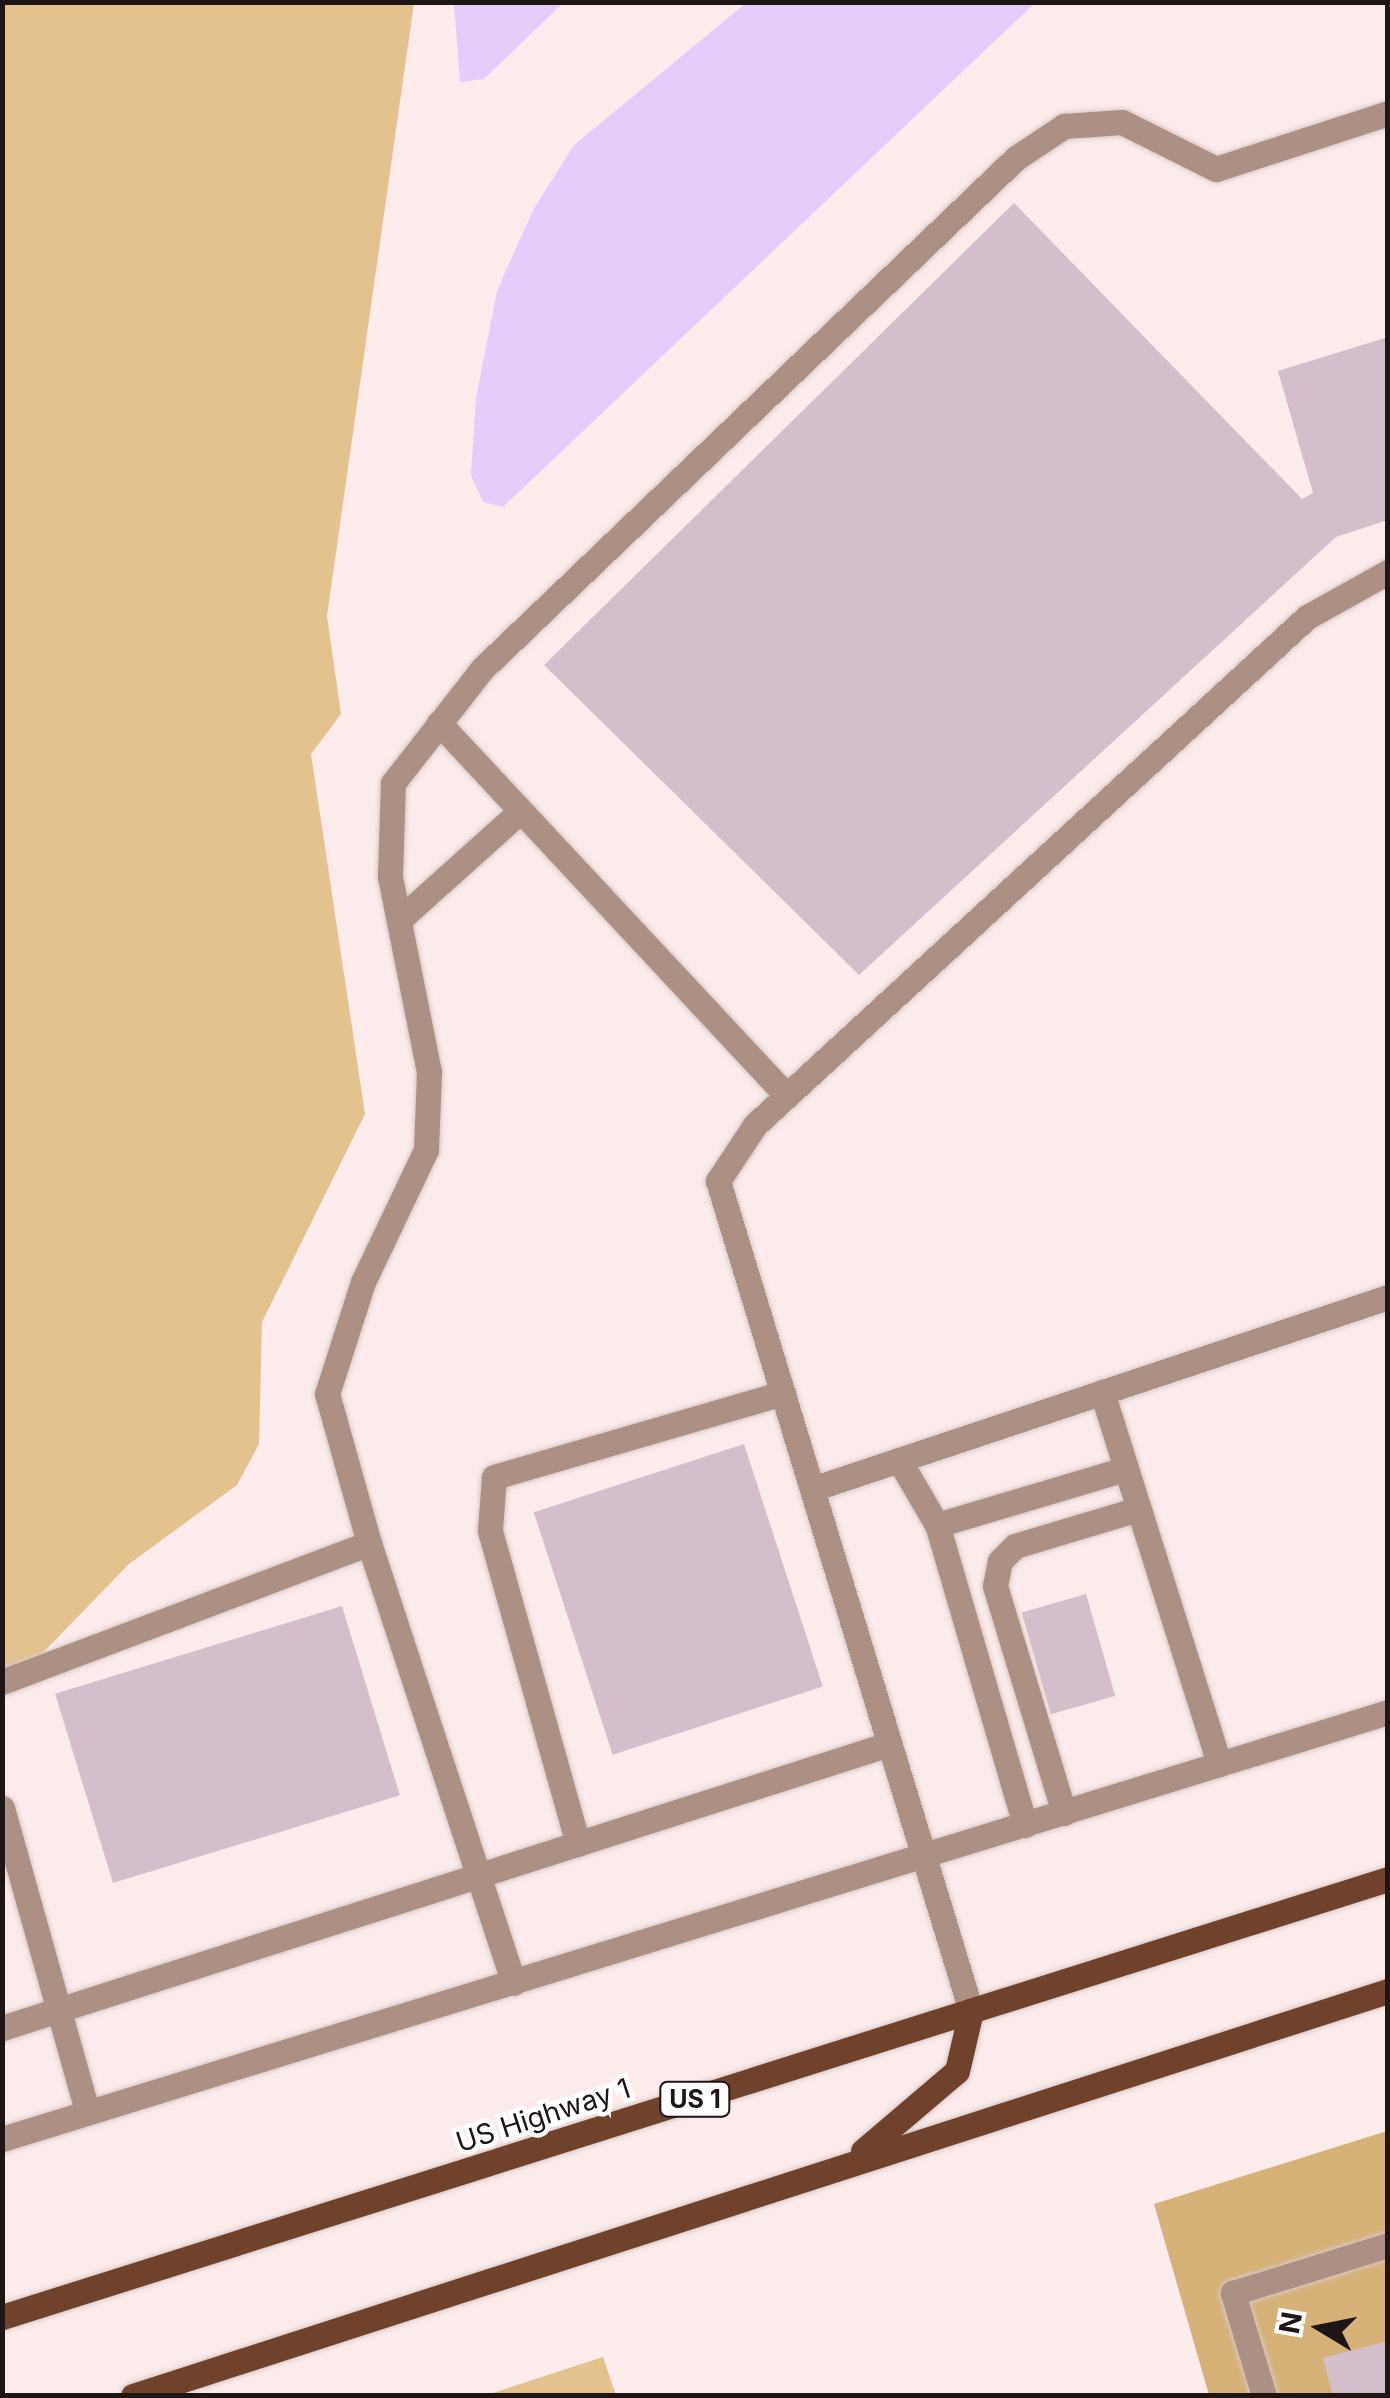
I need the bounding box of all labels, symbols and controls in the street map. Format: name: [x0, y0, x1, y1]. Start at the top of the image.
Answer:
street label: US Highway 1: [452, 2071, 634, 2159]
road number: US 1: [658, 2079, 732, 2119]
north arrow: [1270, 2278, 1370, 2378]
text: N: [1272, 2309, 1309, 2336]

